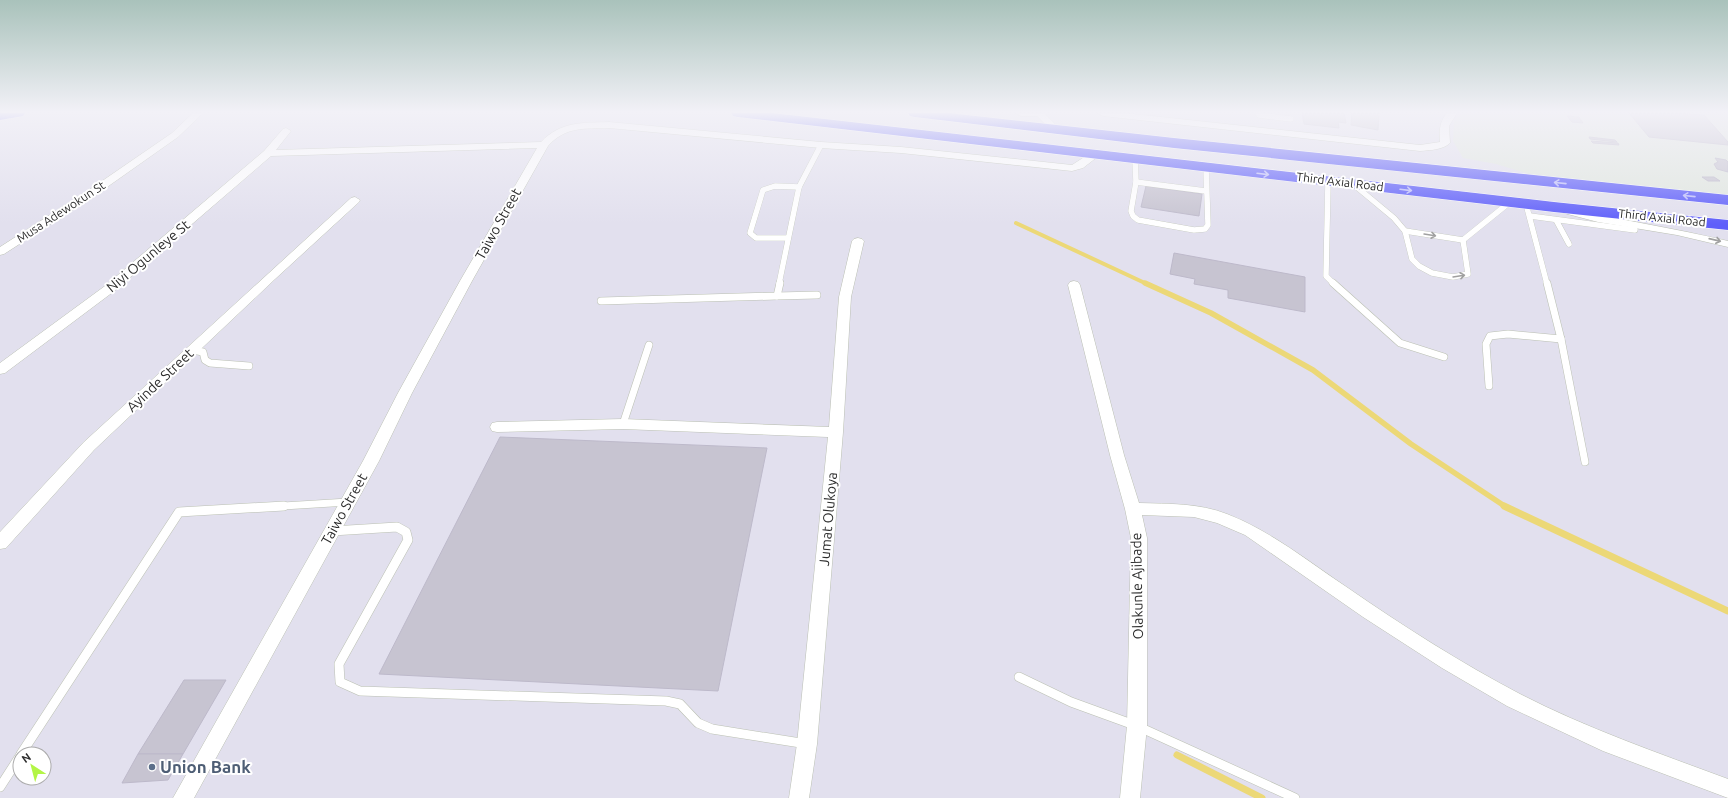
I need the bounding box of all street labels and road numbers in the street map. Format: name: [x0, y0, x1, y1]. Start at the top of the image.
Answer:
street label: Third Axial Road: [1296, 170, 1384, 193]
street label: Musa Adewokun St: [14, 178, 108, 245]
street label: Taiwo Street: [472, 185, 524, 262]
street label: Third Axial Road: [1618, 206, 1706, 229]
street label: Niyi Ogunleye St: [103, 216, 193, 295]
street label: Ayinde Street: [123, 345, 197, 415]
street label: Taiwo Street: [318, 470, 370, 547]
street label: Jumat Olukoya: [816, 471, 840, 567]
street label: Olakunle Ajibade: [1128, 533, 1146, 639]

